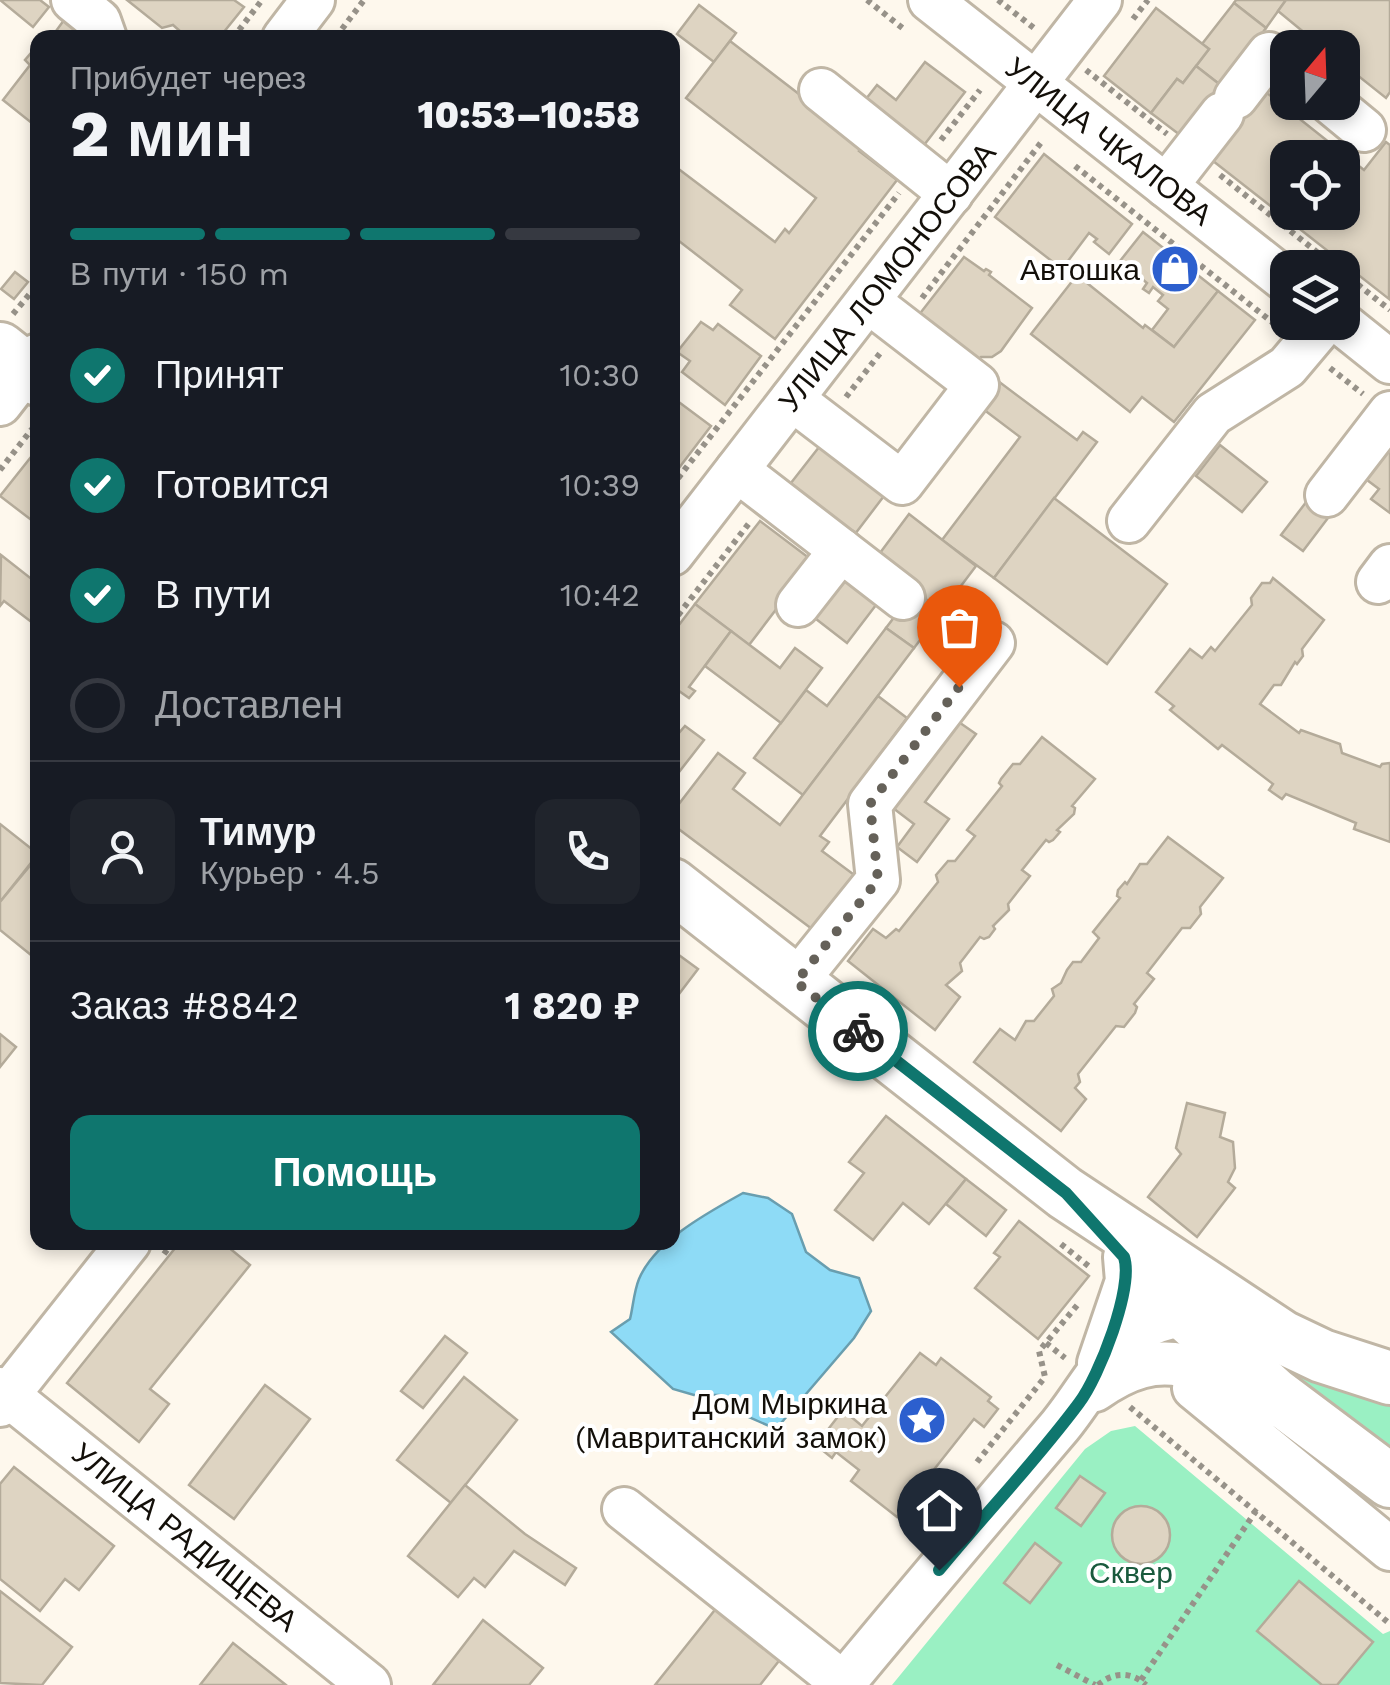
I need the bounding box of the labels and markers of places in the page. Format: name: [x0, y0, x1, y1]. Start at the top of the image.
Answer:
shop icon: Автошка: [1149, 243, 1201, 295]
place label: Автошка: [1020, 252, 1140, 287]
pin: [917, 585, 1002, 688]
place label: Дом Мыркина (Мавританский замок): [575, 1386, 887, 1455]
place icon: Дом Мыркина (Мавританский замок): [896, 1394, 948, 1446]
pin: [897, 1468, 982, 1571]

